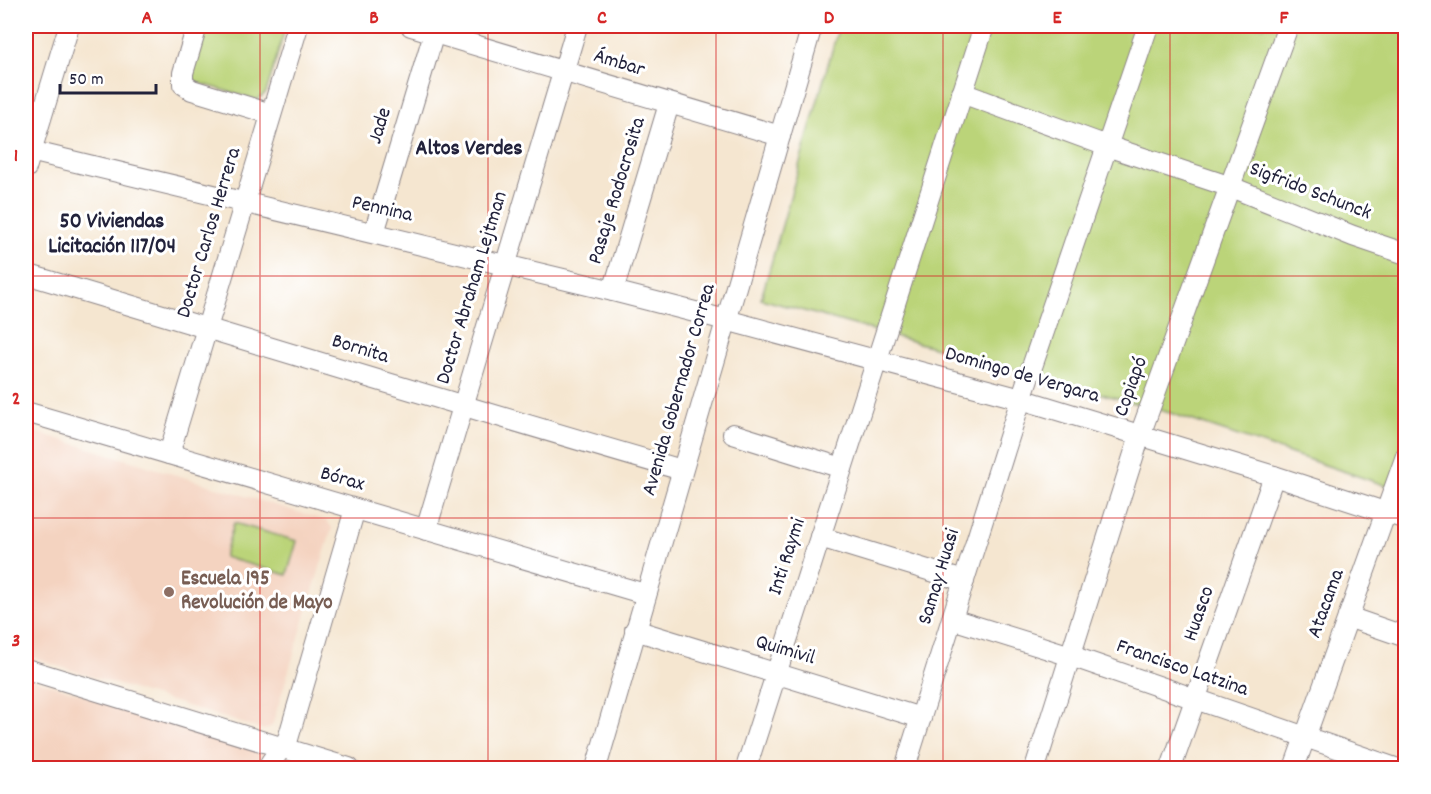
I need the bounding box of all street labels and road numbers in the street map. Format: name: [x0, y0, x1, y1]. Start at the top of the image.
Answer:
street label: Ámbar: [590, 42, 648, 86]
street label: Jade: [361, 104, 401, 148]
street label: Pasaje Rodocrosita: [581, 113, 655, 268]
street label: Doctor Carlos Herrera: [170, 143, 251, 322]
street label: Sigfrido Schunck: [1245, 155, 1375, 229]
street label: Pennina: [349, 188, 416, 232]
street label: Doctor Abraham Lejtman: [429, 188, 517, 388]
street label: Avenida Gobernador Correa: [635, 279, 725, 500]
street label: Bornita: [328, 327, 393, 373]
street label: Domingo de Vergara: [941, 340, 1104, 413]
street label: Copiapó: [1107, 353, 1157, 421]
street label: Bórax: [316, 459, 368, 501]
street label: Inti Raymi: [761, 514, 815, 599]
street label: Samay Huasi: [911, 525, 969, 629]
street label: Atacama: [1301, 564, 1354, 643]
street label: Huasco: [1177, 583, 1223, 645]
street label: Quimivil: [751, 628, 819, 674]
street label: Francisco Latzina: [1112, 632, 1253, 706]

